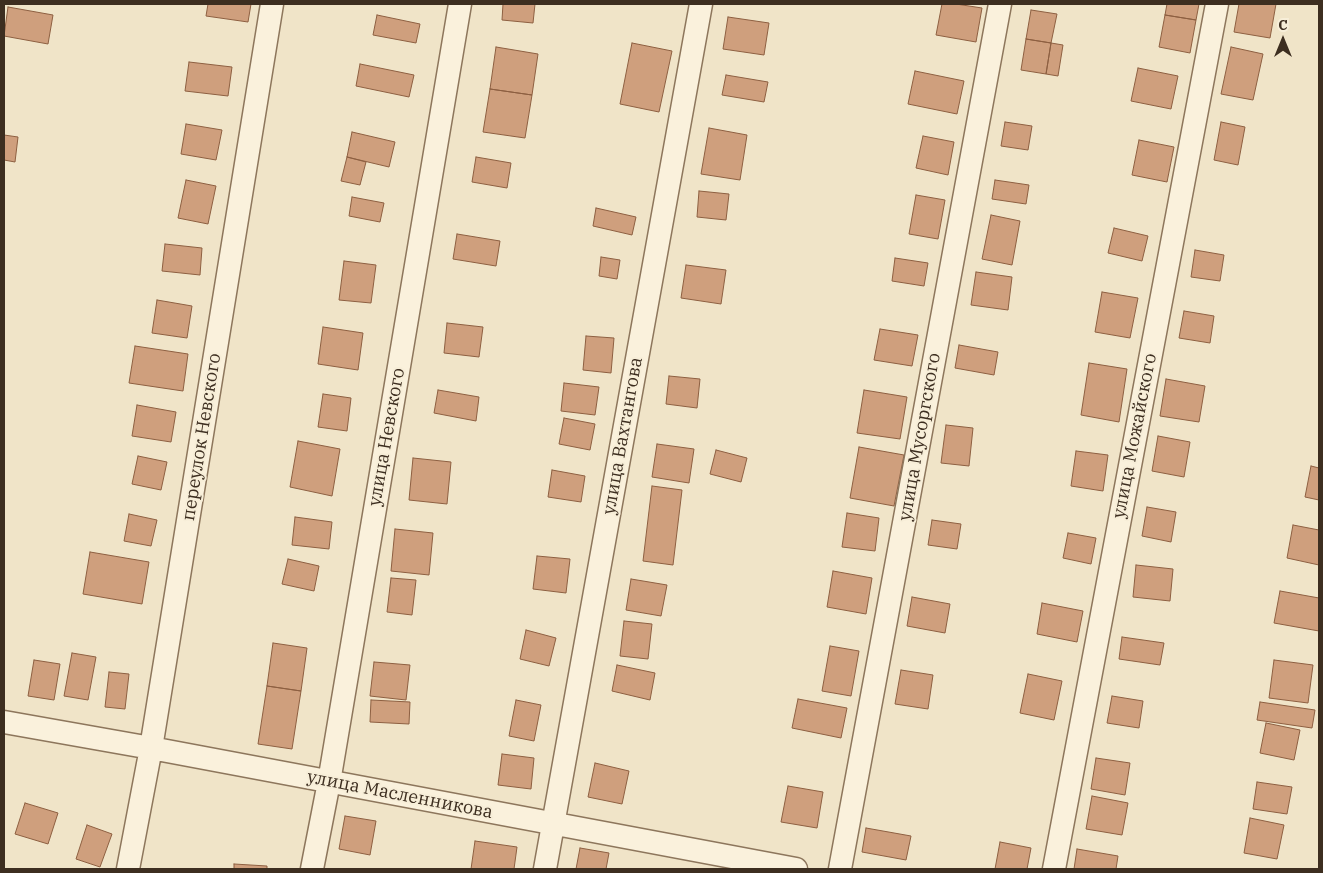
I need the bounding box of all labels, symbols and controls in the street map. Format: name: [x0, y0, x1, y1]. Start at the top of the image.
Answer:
north arrow: [1258, 15, 1308, 65]
text: С: [1278, 16, 1288, 34]
street label: улица Мусоргского: [895, 351, 945, 523]
street label: переулок Невского: [178, 352, 226, 522]
street label: улица Можайского: [1108, 352, 1162, 520]
street label: улица Вахтангова: [599, 356, 647, 516]
street label: улица Невского: [364, 366, 410, 508]
street label: улица Масленникова: [305, 766, 495, 824]

